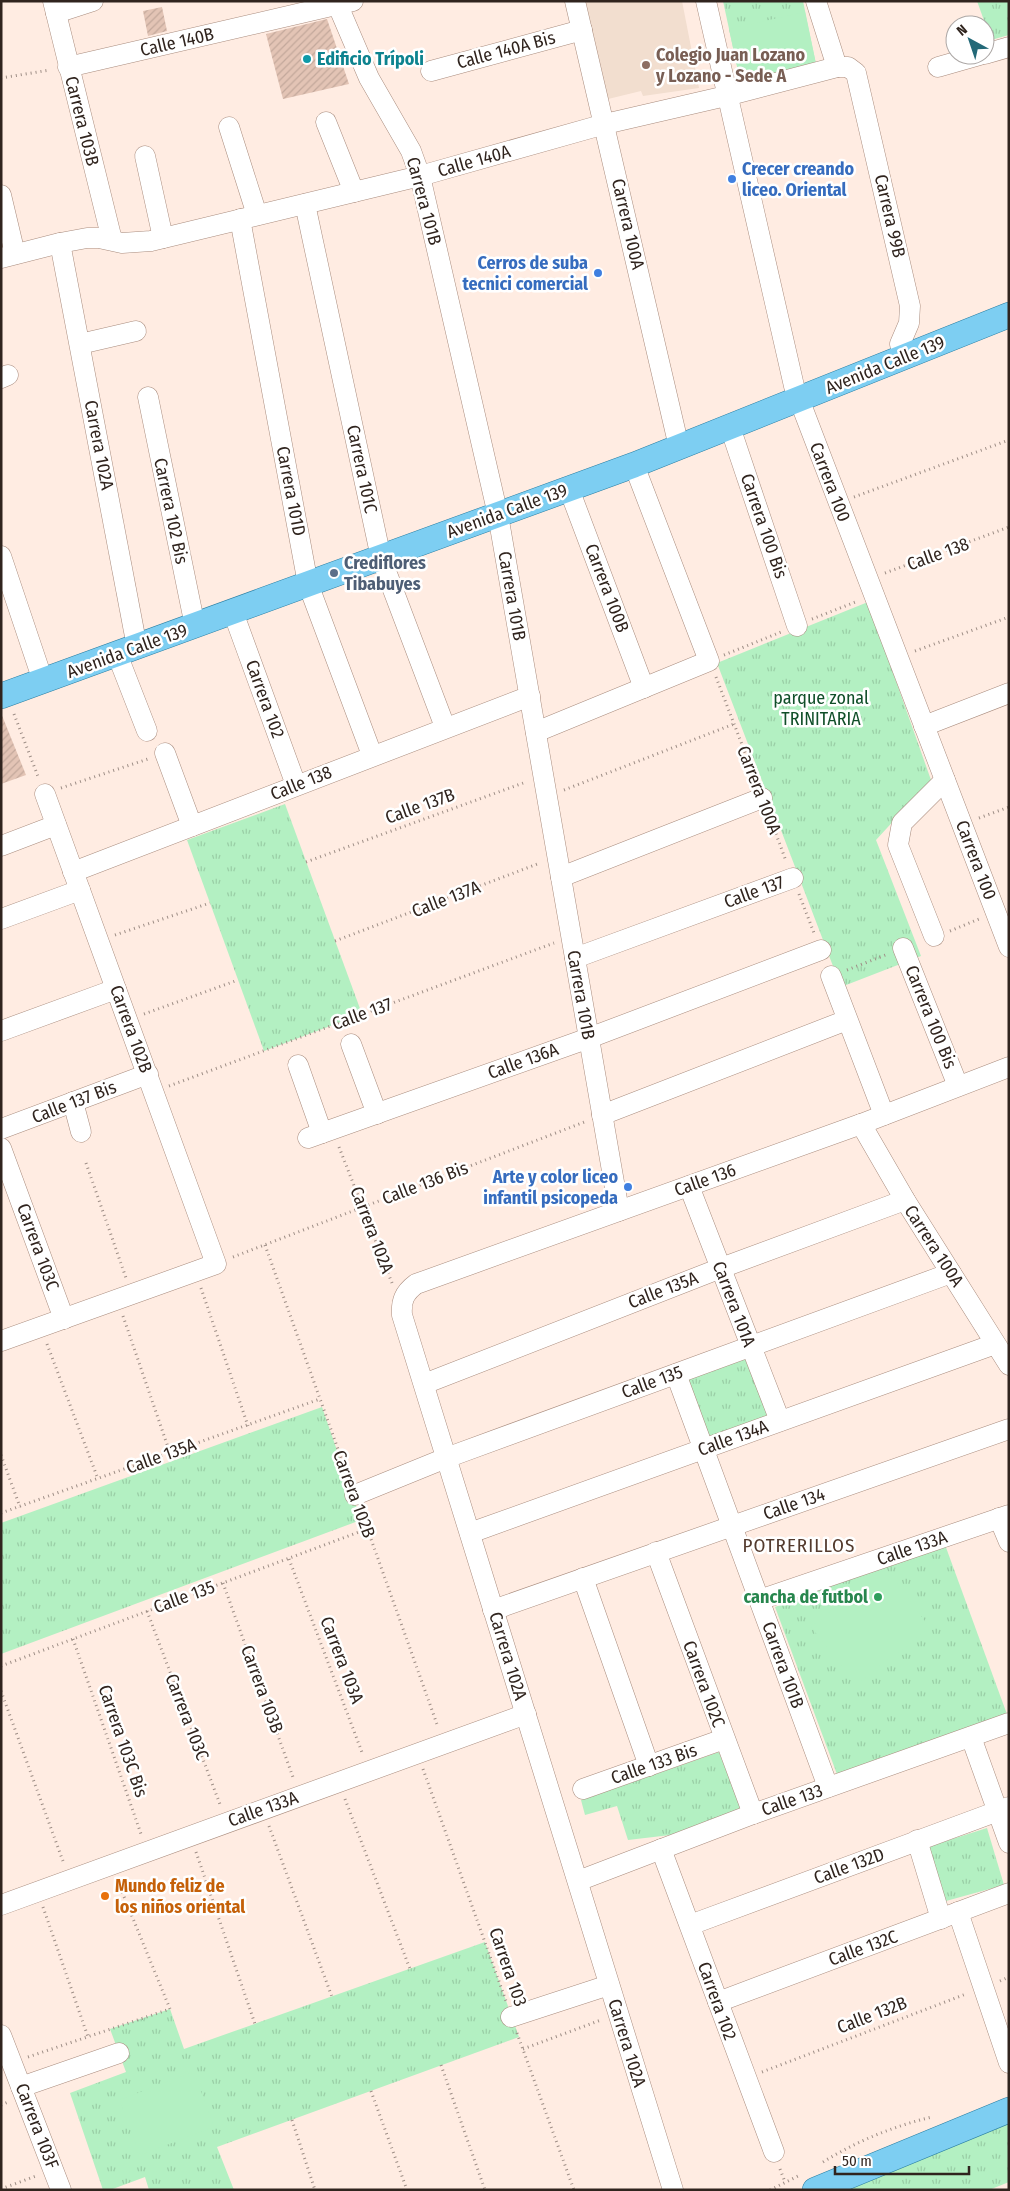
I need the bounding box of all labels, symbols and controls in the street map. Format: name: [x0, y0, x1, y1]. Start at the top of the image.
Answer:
north arrow: [945, 15, 995, 65]
text: N: [953, 21, 971, 40]
street label: Calle 140B: [138, 23, 216, 61]
street label: Calle 140A Bis: [454, 26, 558, 74]
place label: Colegio Juan Lozano y Lozano - Sede A: [655, 44, 805, 87]
place label: Edificio Trípoli: [317, 48, 424, 70]
marker: Edificio Trípoli: [301, 53, 313, 65]
marker: Colegio Juan Lozano y Lozano - Sede A: [640, 59, 652, 71]
street label: Carrera 103B: [60, 74, 104, 168]
street label: Calle 140A: [435, 140, 513, 182]
street label: Carrera 101B: [402, 155, 446, 248]
place label: Crecer creando liceo. Oriental: [742, 158, 854, 201]
street label: Carrera 99B: [870, 172, 910, 260]
marker: Crecer creando liceo. Oriental: [726, 173, 738, 185]
street label: Carrera 100A: [607, 176, 649, 272]
place label: Cerros de suba tecnici comercial: [462, 252, 588, 295]
marker: Cerros de suba tecnici comercial: [592, 267, 604, 279]
street label: Avenida Calle 139: [822, 331, 948, 399]
street label: Carrera 102A: [80, 398, 119, 492]
street label: Carrera 101C: [342, 423, 382, 515]
street label: Carrera 100: [805, 439, 855, 525]
street label: Carrera 101D: [272, 444, 310, 538]
street label: Carrera 102 Bis: [149, 456, 193, 566]
street label: Carrera 100 Bis: [736, 471, 792, 582]
street label: Avenida Calle 139: [444, 479, 570, 543]
street label: Calle 138: [904, 533, 972, 575]
street label: Carrera 100B: [580, 541, 634, 636]
street label: Carrera 101B: [493, 550, 531, 643]
place label: Crediflores Tibabuyes: [344, 552, 426, 595]
marker: Crediflores Tibabuyes: [328, 567, 340, 579]
street label: Avenida Calle 139: [64, 619, 190, 683]
street label: Carrera 102: [241, 657, 289, 741]
park label: parque zonal TRINITARIA: [773, 687, 869, 730]
street label: Carrera 100A: [732, 743, 786, 838]
street label: Calle 138: [267, 761, 335, 805]
street label: Calle 137B: [382, 783, 458, 829]
street label: Carrera 100: [951, 817, 1001, 903]
street label: Calle 137: [721, 871, 787, 913]
street label: Calle 137A: [409, 876, 484, 922]
street label: Carrera 101B: [562, 949, 600, 1042]
street label: Carrera 100 Bis: [900, 962, 962, 1072]
street label: Carrera 102B: [105, 982, 157, 1076]
street label: Calle 137: [329, 993, 395, 1035]
street label: Calle 136A: [485, 1038, 562, 1084]
street label: Calle 137 Bis: [29, 1076, 120, 1128]
street label: Calle 136 Bis: [379, 1156, 471, 1209]
street label: Calle 136: [671, 1159, 739, 1201]
place label: Arte y color liceo infantil psicopeda: [483, 1166, 618, 1209]
marker: Arte y color liceo infantil psicopeda: [622, 1181, 634, 1193]
street label: Carrera 102A: [345, 1184, 399, 1277]
street label: Carrera 103C: [12, 1200, 64, 1294]
street label: Carrera 100A: [900, 1201, 969, 1291]
street label: Carrera 101A: [708, 1258, 761, 1350]
street label: Calle 135A: [625, 1266, 702, 1313]
street label: Calle 135: [618, 1361, 686, 1403]
street label: Calle 134A: [695, 1415, 772, 1461]
street label: Calle 135A: [123, 1433, 200, 1479]
street label: Carrera 102B: [328, 1447, 380, 1541]
street label: Calle 134: [760, 1483, 828, 1525]
street label: Calle 133A: [874, 1526, 951, 1570]
district label: POTRERILLOS: [743, 1534, 855, 1557]
street label: Calle 135: [150, 1576, 218, 1618]
place label: cancha de futbol: [743, 1586, 868, 1608]
marker: cancha de futbol: [872, 1591, 884, 1603]
street label: Carrera 102A: [484, 1609, 532, 1703]
street label: Carrera 103A: [315, 1613, 369, 1707]
street label: Carrera 101B: [757, 1619, 809, 1711]
street label: Carrera 102C: [678, 1638, 730, 1730]
street label: Carrera 103B: [236, 1642, 288, 1736]
street label: Carrera 103C: [160, 1671, 214, 1763]
street label: Carrera 103C Bis: [94, 1682, 153, 1800]
street label: Calle 133 Bis: [608, 1739, 700, 1789]
street label: Calle 133: [758, 1779, 826, 1821]
street label: Calle 133A: [225, 1786, 301, 1832]
street label: Calle 132D: [811, 1843, 887, 1889]
place label: Mundo feliz de los niños oriental: [115, 1875, 245, 1918]
marker: Mundo feliz de los niños oriental: [99, 1890, 111, 1902]
street label: Carrera 103: [484, 1925, 532, 2009]
street label: Calle 132C: [825, 1925, 901, 1971]
street label: Carrera 102: [693, 1959, 741, 2043]
street label: Calle 132B: [834, 1992, 910, 2038]
street label: Carrera 102A: [603, 1996, 651, 2090]
street label: Carrera 103F: [11, 2080, 63, 2172]
scale bar: [835, 2144, 969, 2176]
text: 50 m: [842, 2152, 872, 2170]

